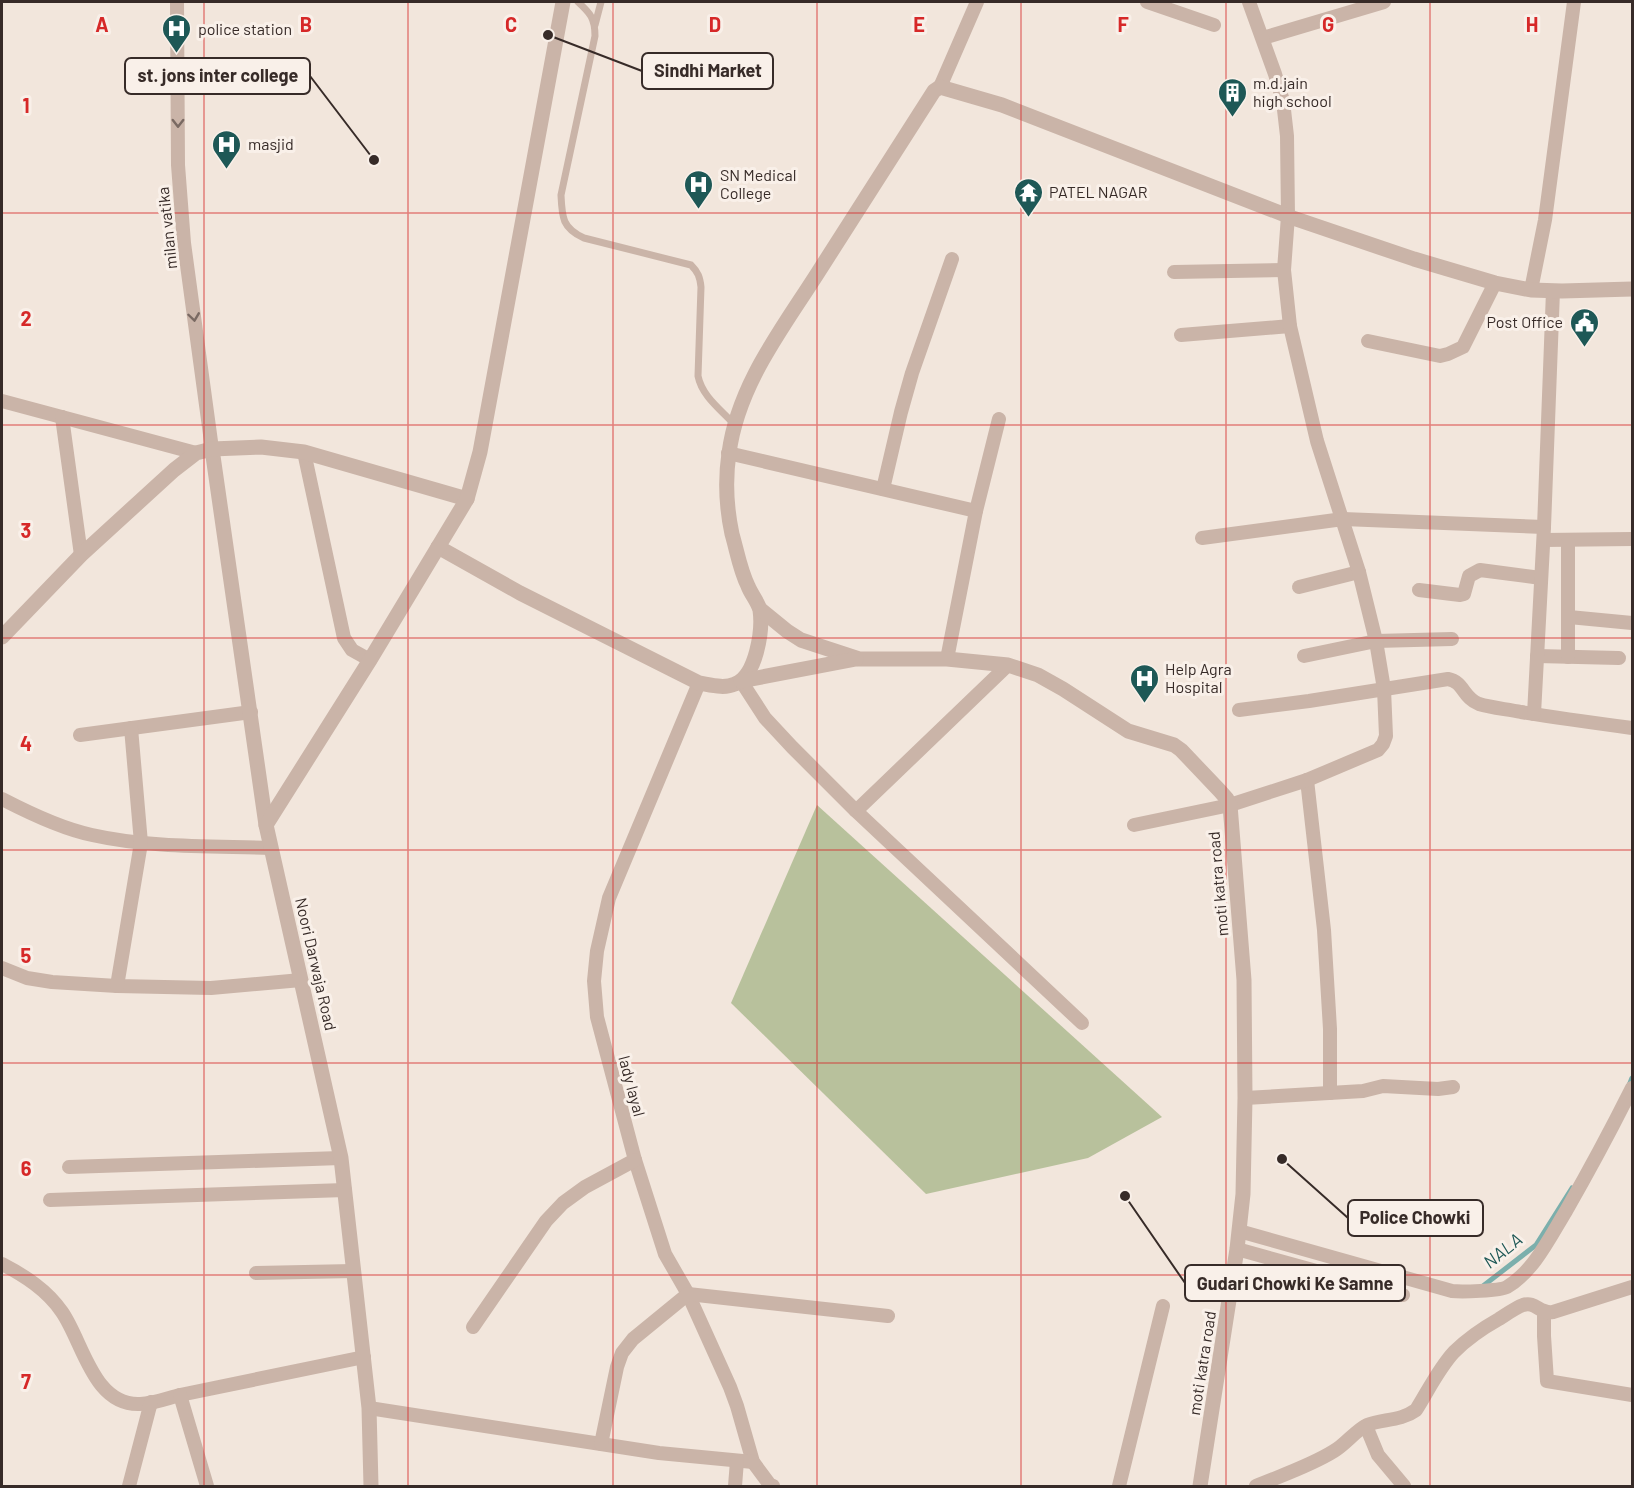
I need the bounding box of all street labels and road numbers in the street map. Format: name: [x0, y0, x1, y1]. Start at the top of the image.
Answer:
street label: milan vatika: [153, 186, 180, 270]
street label: moti katra road: [1203, 831, 1232, 937]
street label: Noori Darwaja Road: [292, 896, 341, 1032]
street label: lady layal: [615, 1053, 650, 1118]
street label: moti katra road: [1184, 1309, 1219, 1416]

